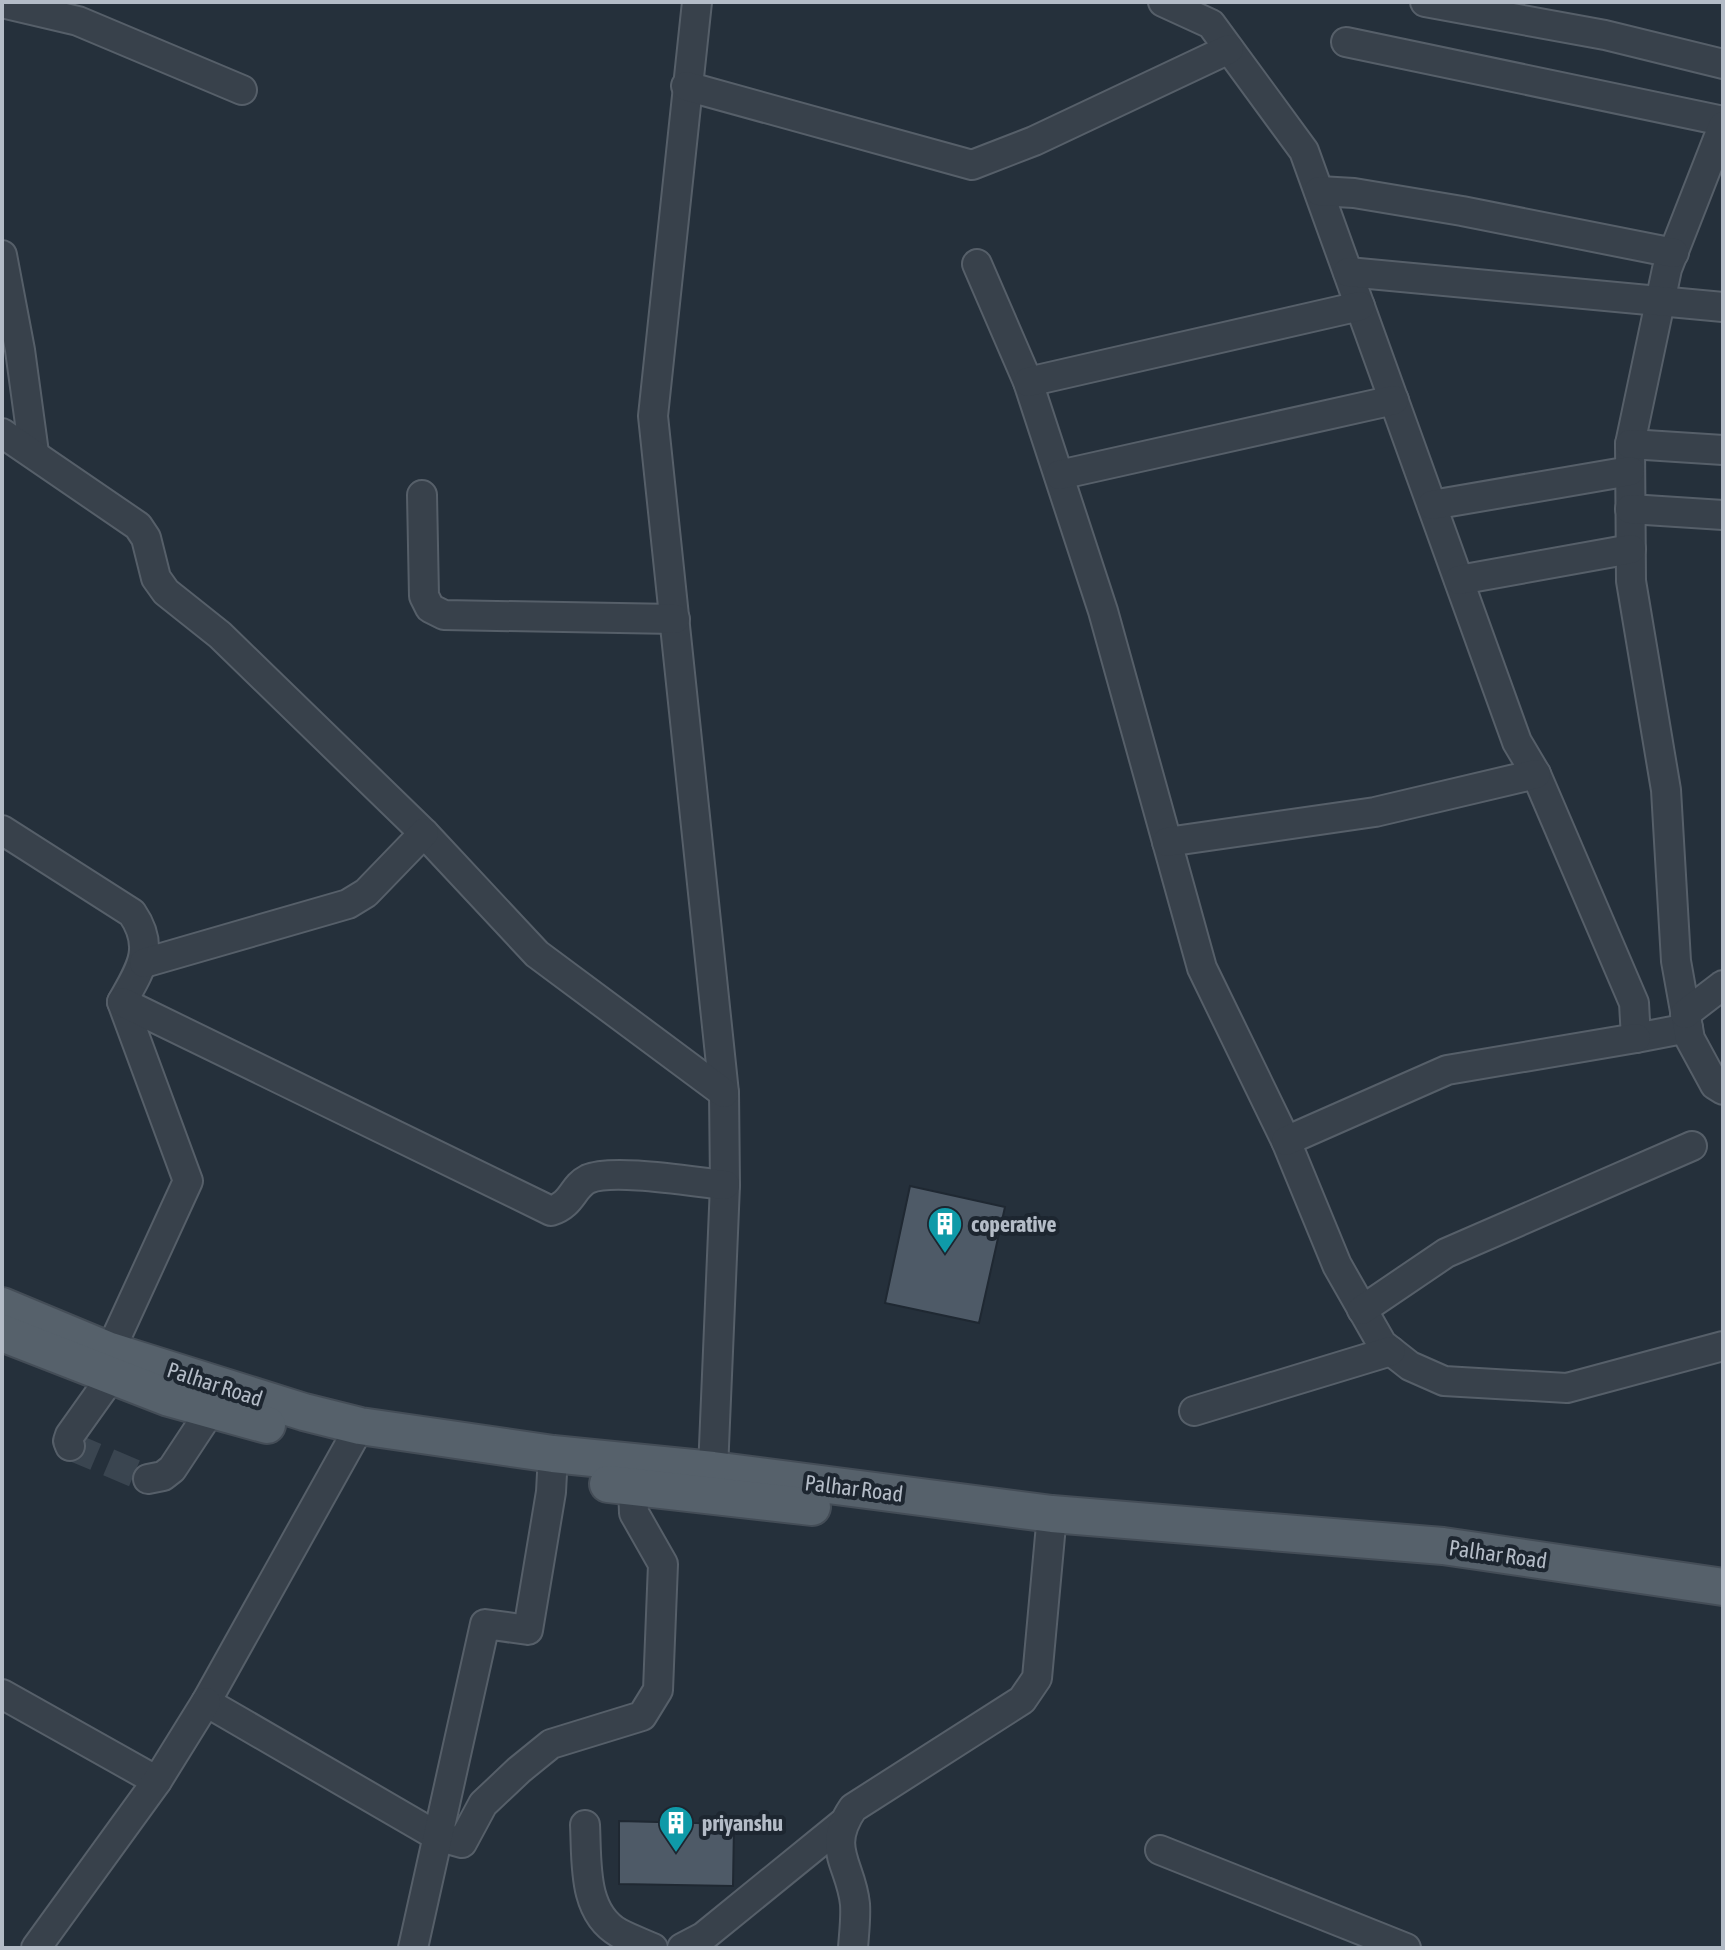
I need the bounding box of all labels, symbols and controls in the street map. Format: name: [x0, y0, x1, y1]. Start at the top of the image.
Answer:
building icon: coperative: [926, 1205, 964, 1255]
place label: coperative: [971, 1211, 1056, 1237]
street label: Palhar Road: [164, 1356, 266, 1412]
street label: Palhar Road: [803, 1469, 905, 1507]
street label: Palhar Road: [1447, 1534, 1549, 1574]
building icon: priyanshu: [657, 1804, 695, 1854]
place label: priyanshu: [702, 1810, 783, 1836]

